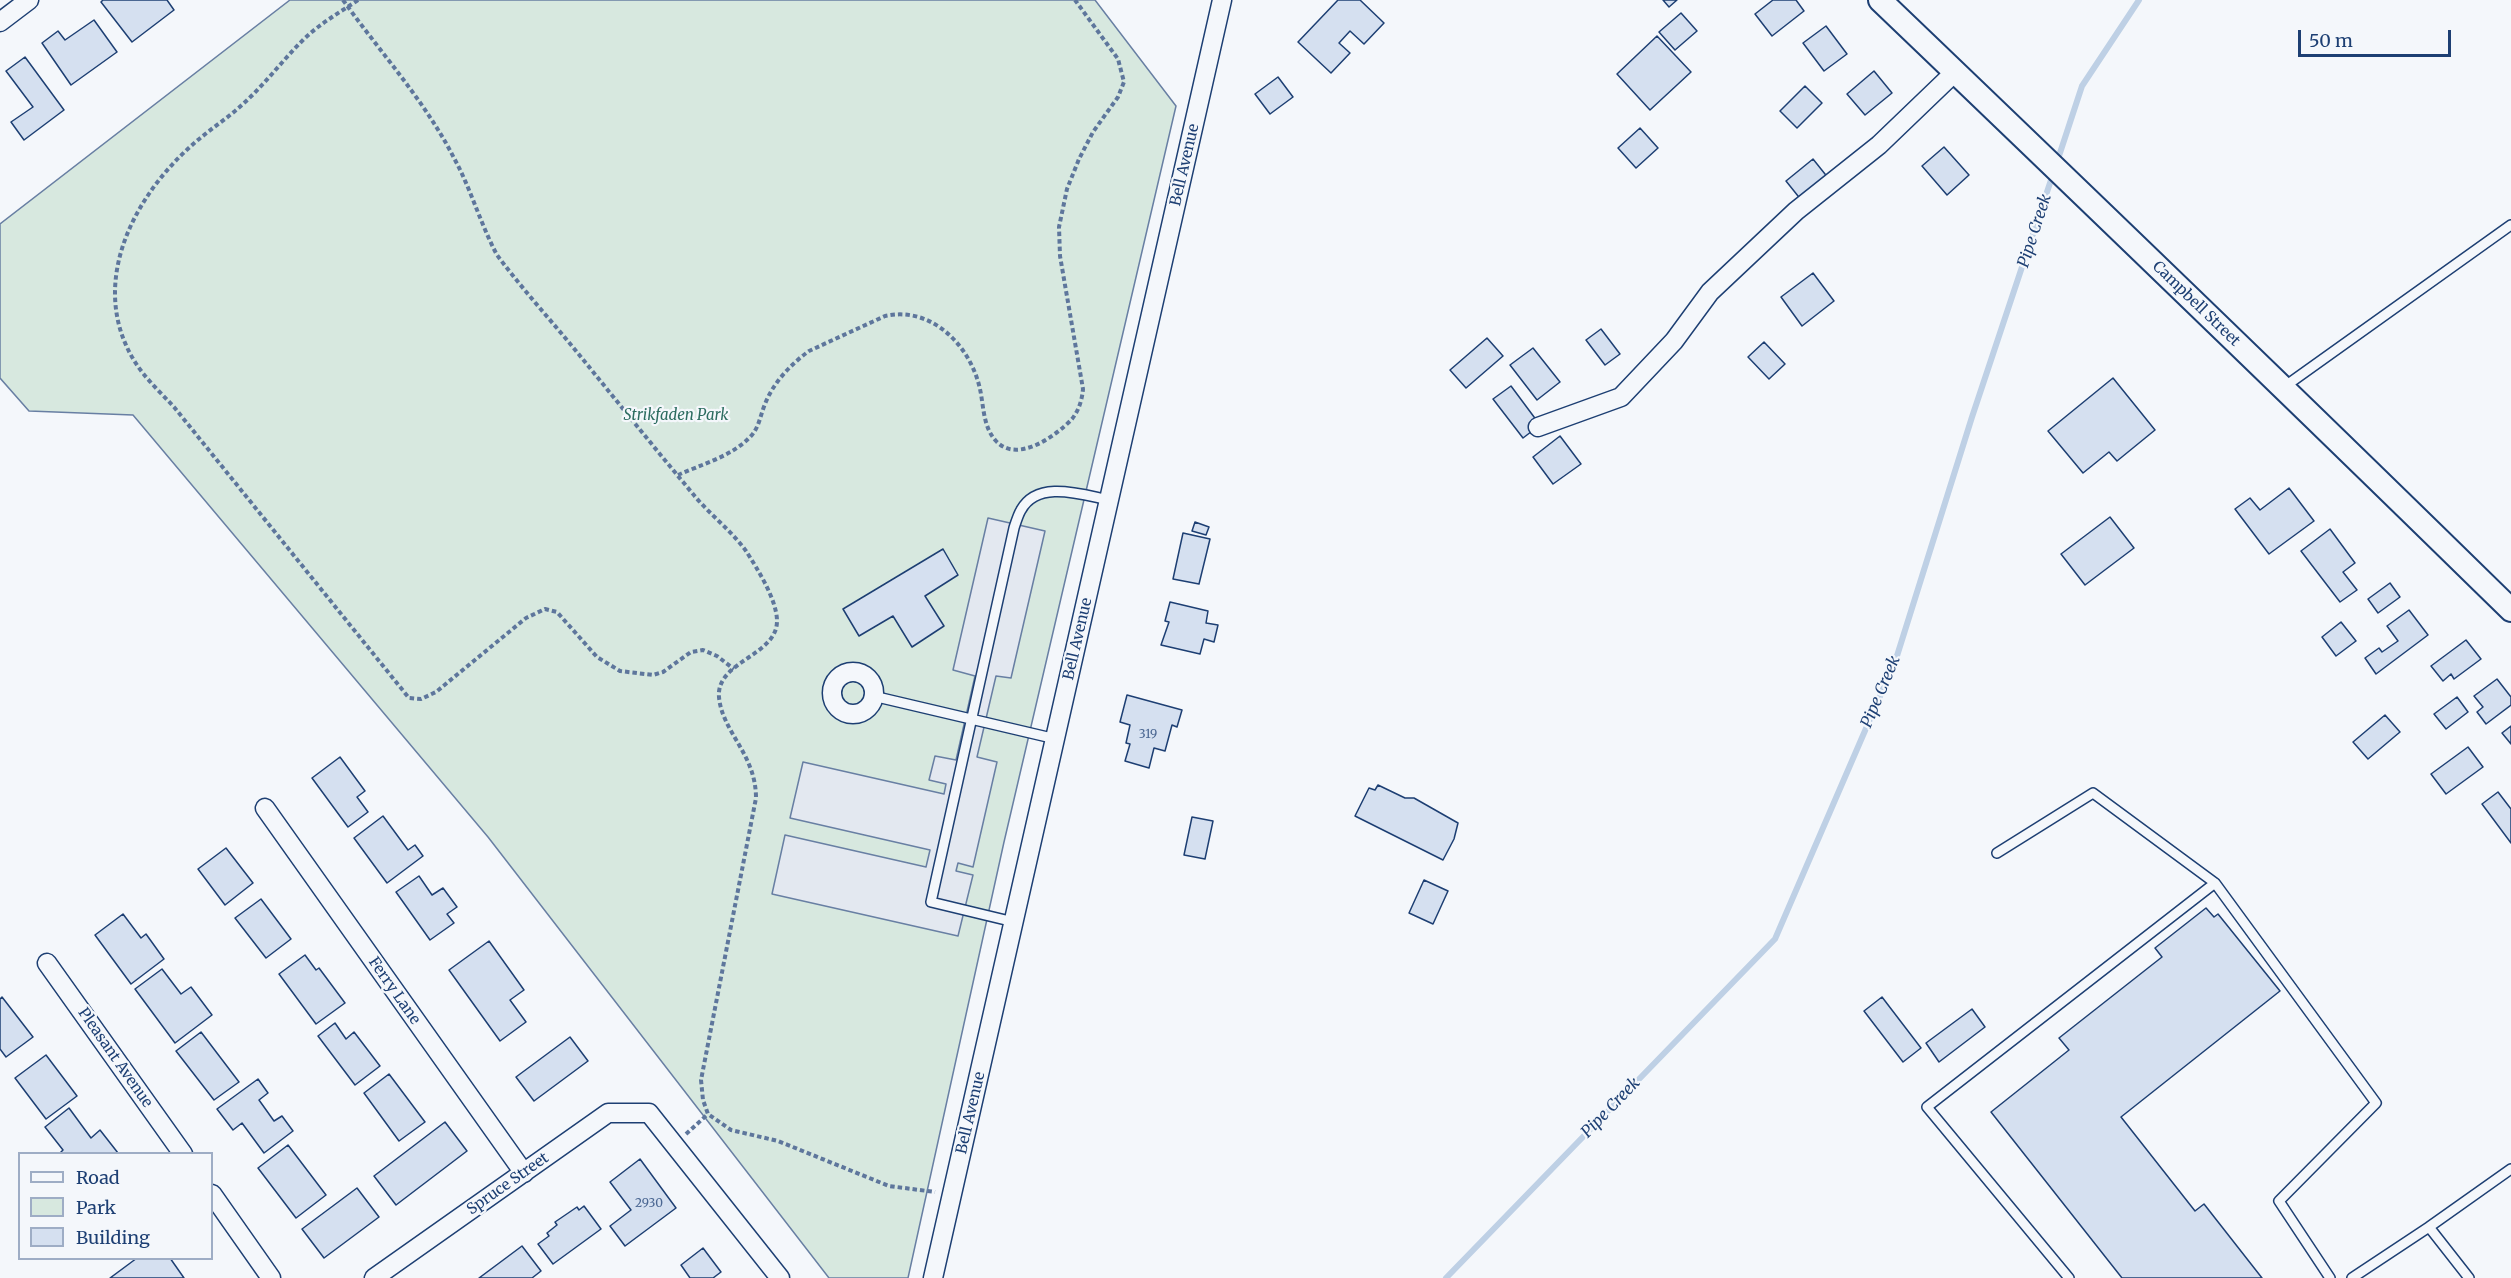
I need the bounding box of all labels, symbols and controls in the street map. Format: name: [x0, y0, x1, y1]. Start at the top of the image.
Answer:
scale bar: [2301, 18, 2454, 56]
text: 50 m: [2309, 29, 2353, 52]
street label: Bell Avenue: [1167, 122, 1203, 208]
water label: Pipe Creek: [2014, 192, 2056, 270]
street label: Campbell Street: [2148, 258, 2244, 350]
park label: Strikfaden Park: [623, 407, 729, 425]
street label: Bell Avenue: [1060, 596, 1096, 682]
water label: Pipe Creek: [1857, 653, 1905, 731]
house number: 319: [1139, 728, 1157, 742]
street label: Ferry Lane: [364, 954, 424, 1028]
street label: Pleasant Avenue: [74, 1005, 156, 1111]
street label: Bell Avenue: [953, 1070, 989, 1156]
water label: Pipe Creek: [1578, 1074, 1644, 1142]
street label: Spruce Street: [464, 1149, 552, 1219]
legend: [18, 1152, 213, 1260]
text: Road: [76, 1166, 120, 1189]
text: Park: [76, 1196, 116, 1219]
house number: 2930: [635, 1197, 663, 1211]
text: Building: [76, 1226, 150, 1249]

